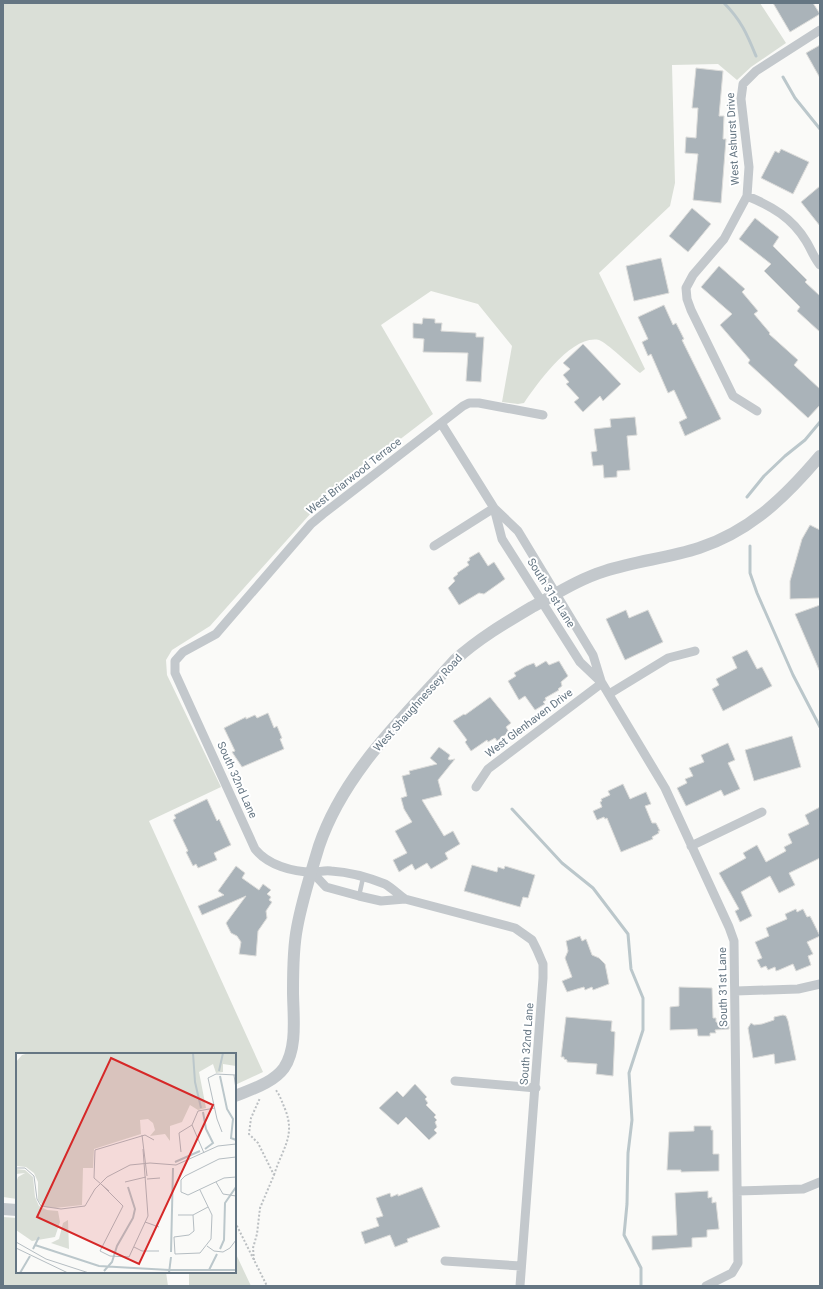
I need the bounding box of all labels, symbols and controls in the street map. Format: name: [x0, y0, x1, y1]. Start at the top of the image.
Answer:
street label: West Ashurst Drive: [724, 92, 742, 186]
street label: West Briarwood Terrace: [304, 435, 404, 517]
street label: South 31st Lane: [524, 556, 578, 630]
street label: West Shaughnessey Road: [371, 652, 465, 754]
street label: West Glenhaven Drive: [483, 686, 575, 760]
street label: South 32nd Lane: [214, 740, 260, 820]
street label: South 31st Lane: [716, 947, 730, 1027]
street label: South 32nd Lane: [518, 1002, 536, 1086]
inset map: [16, 1053, 236, 1273]

